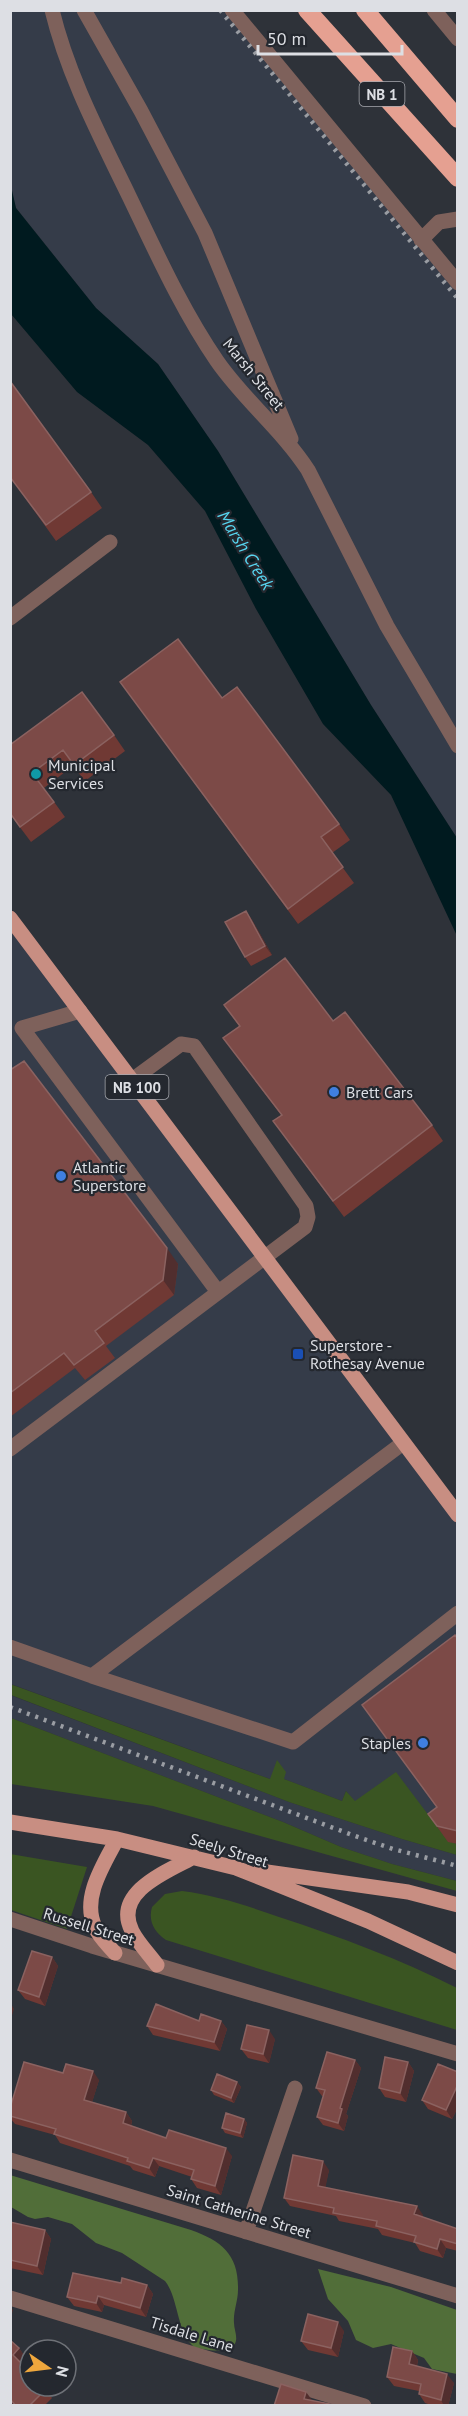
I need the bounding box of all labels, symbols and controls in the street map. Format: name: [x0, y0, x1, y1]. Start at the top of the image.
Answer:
scale bar: [258, 18, 402, 56]
text: 50 m: [267, 27, 306, 50]
road number: NB 1: [360, 82, 404, 106]
street label: Marsh Street: [219, 334, 289, 414]
water label: Marsh Creek: [213, 506, 280, 595]
place label: Municipal Services: [48, 755, 115, 793]
marker: Municipal Services: [29, 767, 43, 781]
road number: NB 100: [106, 1075, 168, 1099]
place label: Brett Cars: [346, 1082, 413, 1102]
marker: Brett Cars: [327, 1085, 341, 1099]
place label: Atlantic Superstore: [73, 1157, 146, 1195]
marker: Atlantic Superstore: [54, 1169, 68, 1183]
place label: Superstore - Rothesay Avenue: [310, 1335, 425, 1373]
marker: Superstore - Rothesay Avenue: [291, 1347, 305, 1361]
place label: Staples: [361, 1733, 411, 1753]
marker: Staples: [416, 1736, 430, 1750]
street label: Seely Street: [187, 1829, 271, 1872]
street label: Russell Street: [41, 1903, 137, 1949]
street label: Saint Catherine Street: [164, 2180, 314, 2243]
street label: Tisdale Lane: [148, 2312, 236, 2356]
north arrow: [18, 2338, 78, 2398]
text: N: [52, 2364, 74, 2379]

